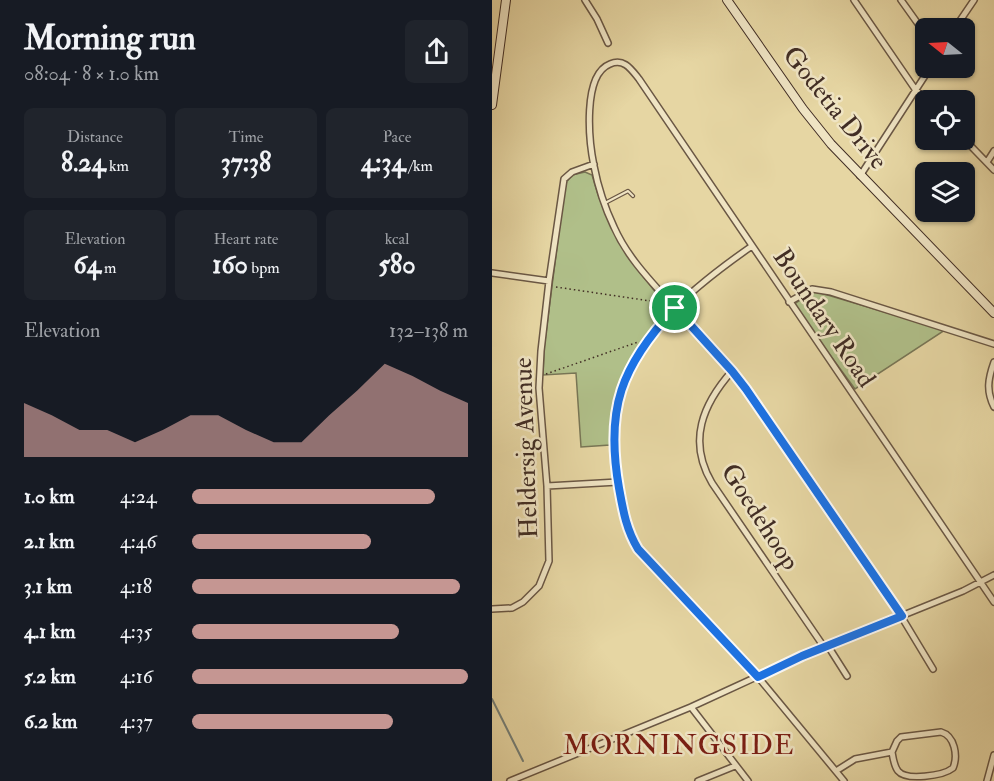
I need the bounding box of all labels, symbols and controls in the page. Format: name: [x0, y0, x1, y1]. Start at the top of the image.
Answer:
text: Morning run: [24, 18, 196, 59]
north arrow: [915, 18, 975, 78]
map controls: [915, 18, 975, 222]
button: share: [405, 20, 468, 83]
street label: Godetia Drive: [776, 40, 894, 176]
text: 08:04 · 8 × 1.0 km: [24, 61, 159, 86]
button: locate: [915, 90, 975, 150]
text: Distance: [67, 127, 123, 147]
text: Time: [229, 127, 263, 147]
text: Pace: [383, 127, 411, 147]
text: 8.24: [61, 147, 106, 179]
text: 37:38: [221, 147, 271, 179]
text: 4:34: [361, 147, 405, 179]
text: km: [106, 156, 129, 176]
text: /km: [405, 156, 433, 176]
button: layers: [915, 162, 975, 222]
text: Elevation: [65, 229, 125, 249]
text: Heart rate: [213, 229, 279, 249]
text: kcal: [385, 229, 409, 249]
street label: Boundary Road: [766, 242, 882, 394]
text: 64: [74, 249, 101, 281]
text: 160: [212, 249, 248, 281]
text: 580: [379, 249, 415, 281]
text: m: [101, 258, 116, 278]
text: bpm: [248, 258, 280, 278]
pin: [649, 282, 700, 333]
icon: arrive: [658, 291, 691, 324]
text: Elevation: [24, 318, 100, 343]
text: 132–138 m: [389, 318, 468, 343]
street label: Heldersig Avenue: [507, 357, 545, 539]
street label: Goedehoop: [713, 458, 806, 577]
text: 1.0 km: [24, 484, 75, 509]
text: 4:24: [120, 484, 157, 509]
text: 2.1 km: [24, 529, 74, 554]
text: 4:46: [120, 529, 157, 554]
text: 3.1 km: [24, 574, 72, 599]
text: 4:18: [120, 574, 152, 599]
text: 4.1 km: [24, 619, 75, 644]
text: 4:35: [120, 619, 152, 644]
text: 5.2 km: [24, 664, 76, 689]
text: 4:16: [120, 664, 153, 689]
text: 6.2 km: [24, 709, 77, 734]
text: 4:37: [120, 709, 153, 734]
district label: MORNINGSIDE: [563, 729, 795, 762]

